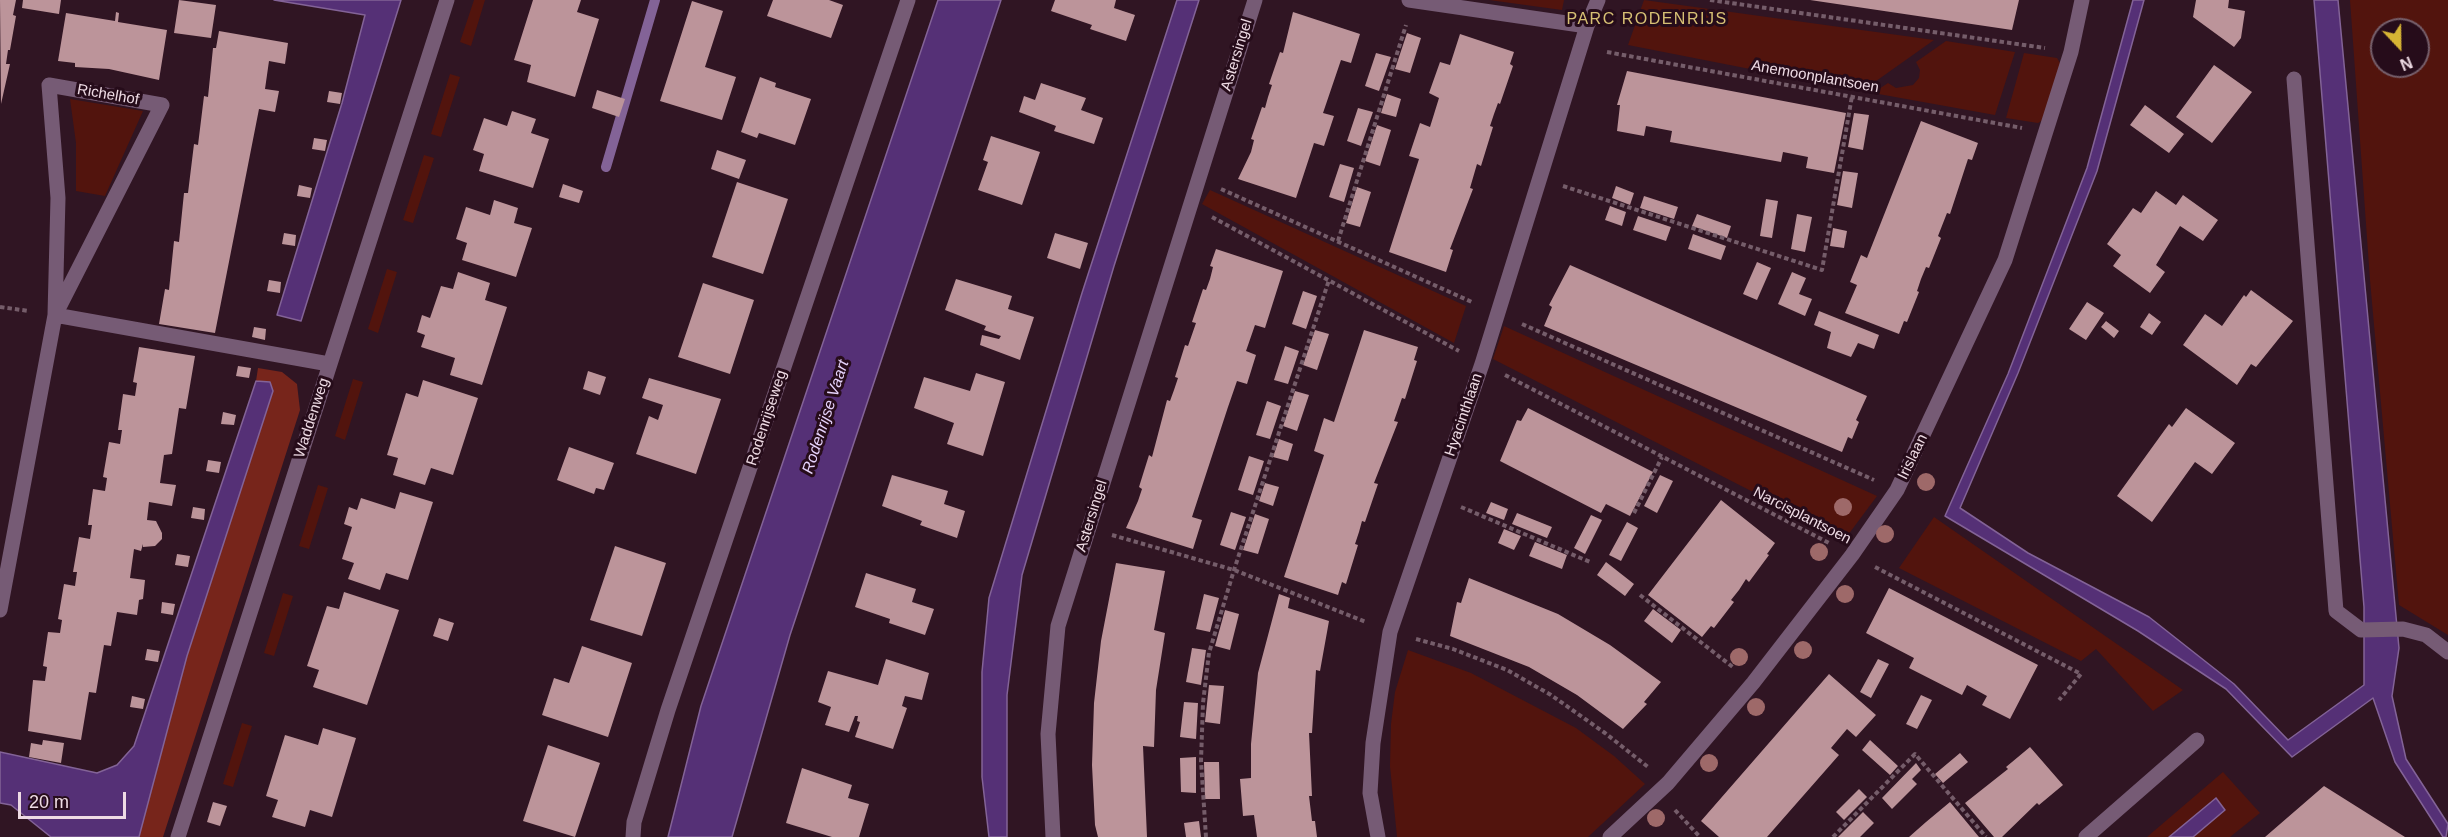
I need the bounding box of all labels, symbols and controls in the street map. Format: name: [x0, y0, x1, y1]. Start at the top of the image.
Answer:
district label: PARC RODENRIJS: [1566, 10, 1728, 30]
street label: Astersingel: [1218, 17, 1256, 93]
north arrow: [2370, 18, 2430, 78]
text: N: [2398, 53, 2415, 73]
street label: Anemoonplantsoen: [1750, 57, 1880, 97]
street label: Richelhof: [76, 81, 140, 109]
water label: Rodenrijse Vaart: [799, 358, 853, 476]
street label: Rodenrijseweg: [743, 368, 791, 468]
street label: Hyacinthlaan: [1441, 371, 1487, 459]
street label: Waddenweg: [291, 376, 333, 460]
street label: Irislaan: [1894, 431, 1932, 483]
street label: Astersingel: [1073, 478, 1111, 554]
street label: Narcisplantsoen: [1750, 484, 1854, 548]
scale bar: [21, 780, 129, 818]
text: 20 m: [29, 792, 69, 812]

